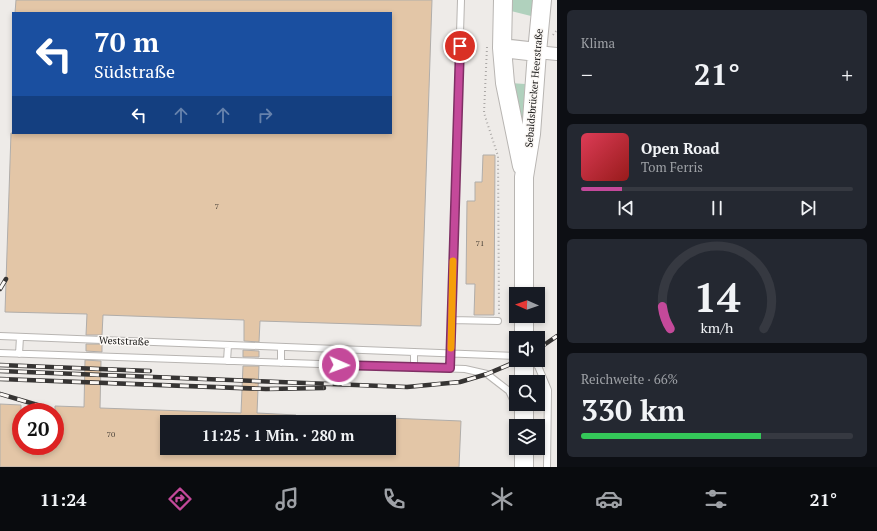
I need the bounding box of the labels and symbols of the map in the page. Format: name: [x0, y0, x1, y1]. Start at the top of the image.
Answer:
street label: Sebaldsbrücker Heerstraße: [522, 28, 546, 148]
pin: [443, 29, 477, 63]
house number: 7: [215, 201, 219, 211]
house number: 71: [476, 238, 484, 248]
north arrow: [509, 287, 545, 323]
street label: Weststraße: [99, 334, 149, 348]
position arrow: [318, 344, 360, 386]
speed limit sign: 20: [12, 403, 64, 455]
house number: 70: [107, 429, 115, 439]

